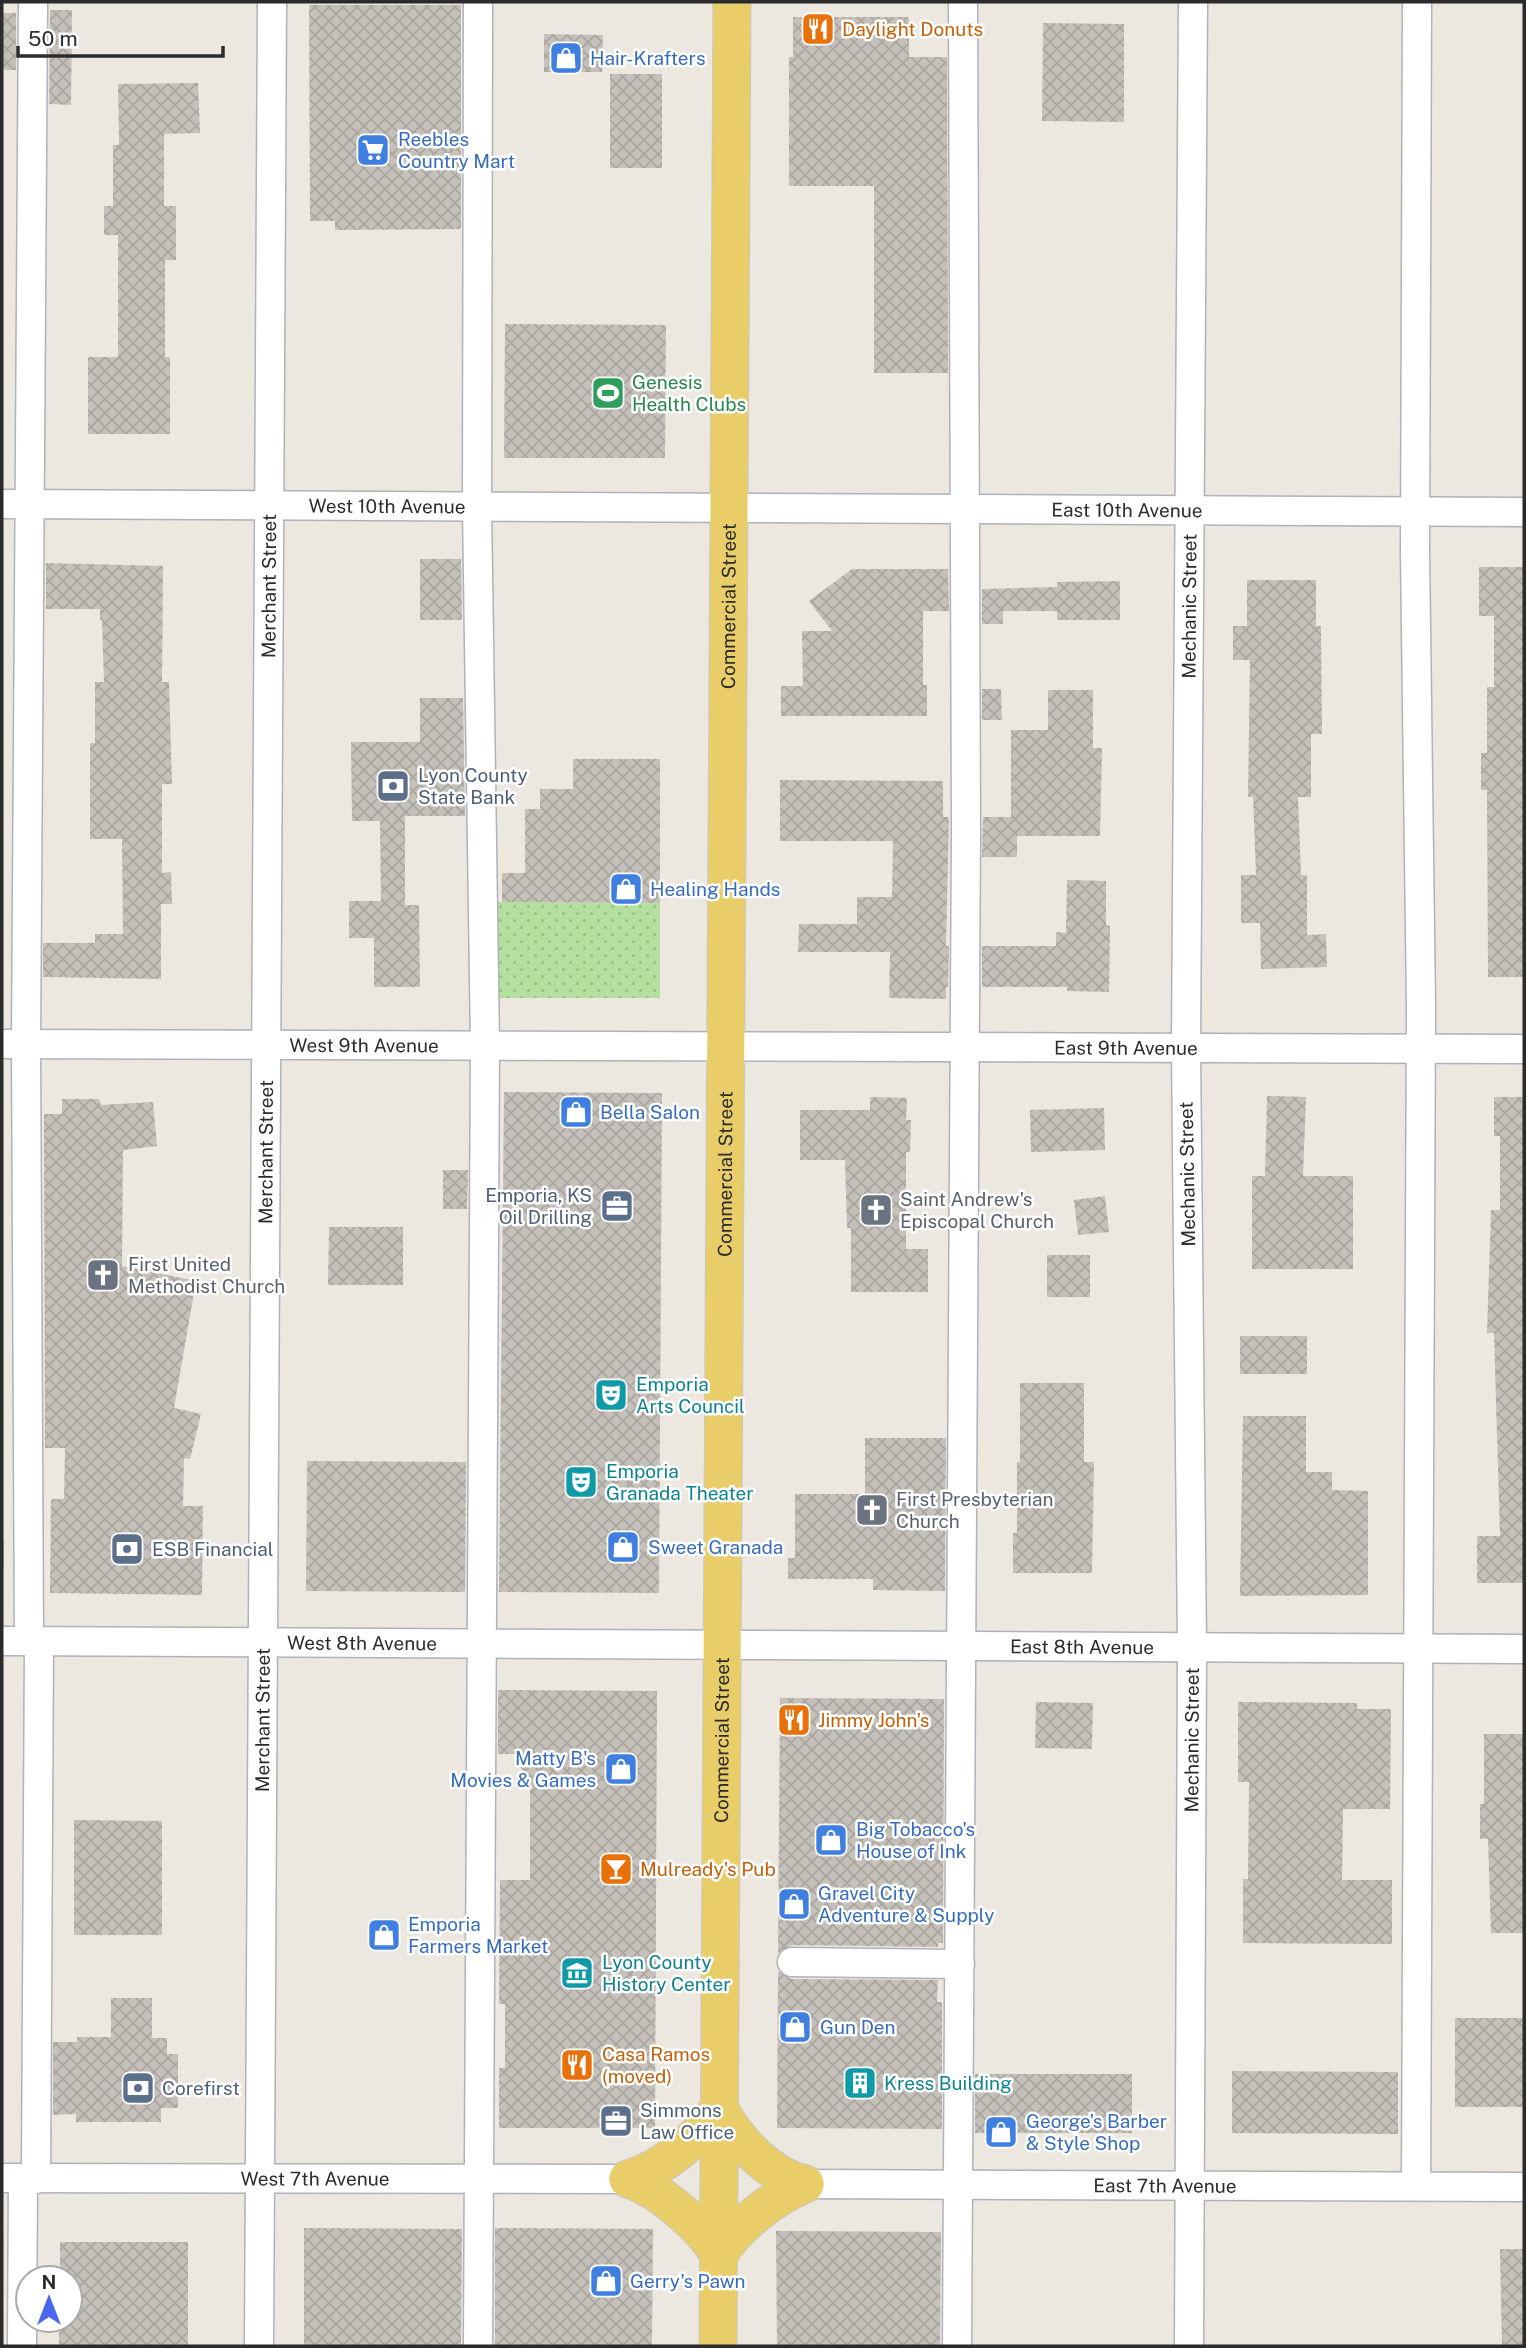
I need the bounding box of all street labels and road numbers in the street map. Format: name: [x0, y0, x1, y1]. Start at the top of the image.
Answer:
street label: West 10th Avenue: [308, 495, 466, 517]
street label: East 10th Avenue: [1051, 499, 1203, 521]
street label: Merchant Street: [257, 514, 280, 658]
street label: Commercial Street: [717, 523, 740, 689]
street label: Mechanic Street: [1177, 533, 1200, 679]
street label: West 9th Avenue: [289, 1034, 439, 1056]
street label: East 9th Avenue: [1054, 1036, 1198, 1059]
street label: Merchant Street: [254, 1080, 277, 1224]
street label: Commercial Street: [714, 1091, 736, 1257]
street label: Mechanic Street: [1175, 1101, 1199, 1247]
street label: West 8th Avenue: [287, 1631, 437, 1654]
street label: East 8th Avenue: [1010, 1635, 1154, 1658]
street label: Merchant Street: [251, 1648, 274, 1792]
street label: Commercial Street: [710, 1657, 733, 1823]
street label: Mechanic Street: [1180, 1667, 1203, 1813]
street label: West 7th Avenue: [240, 2167, 390, 2190]
street label: East 7th Avenue: [1093, 2174, 1237, 2197]

